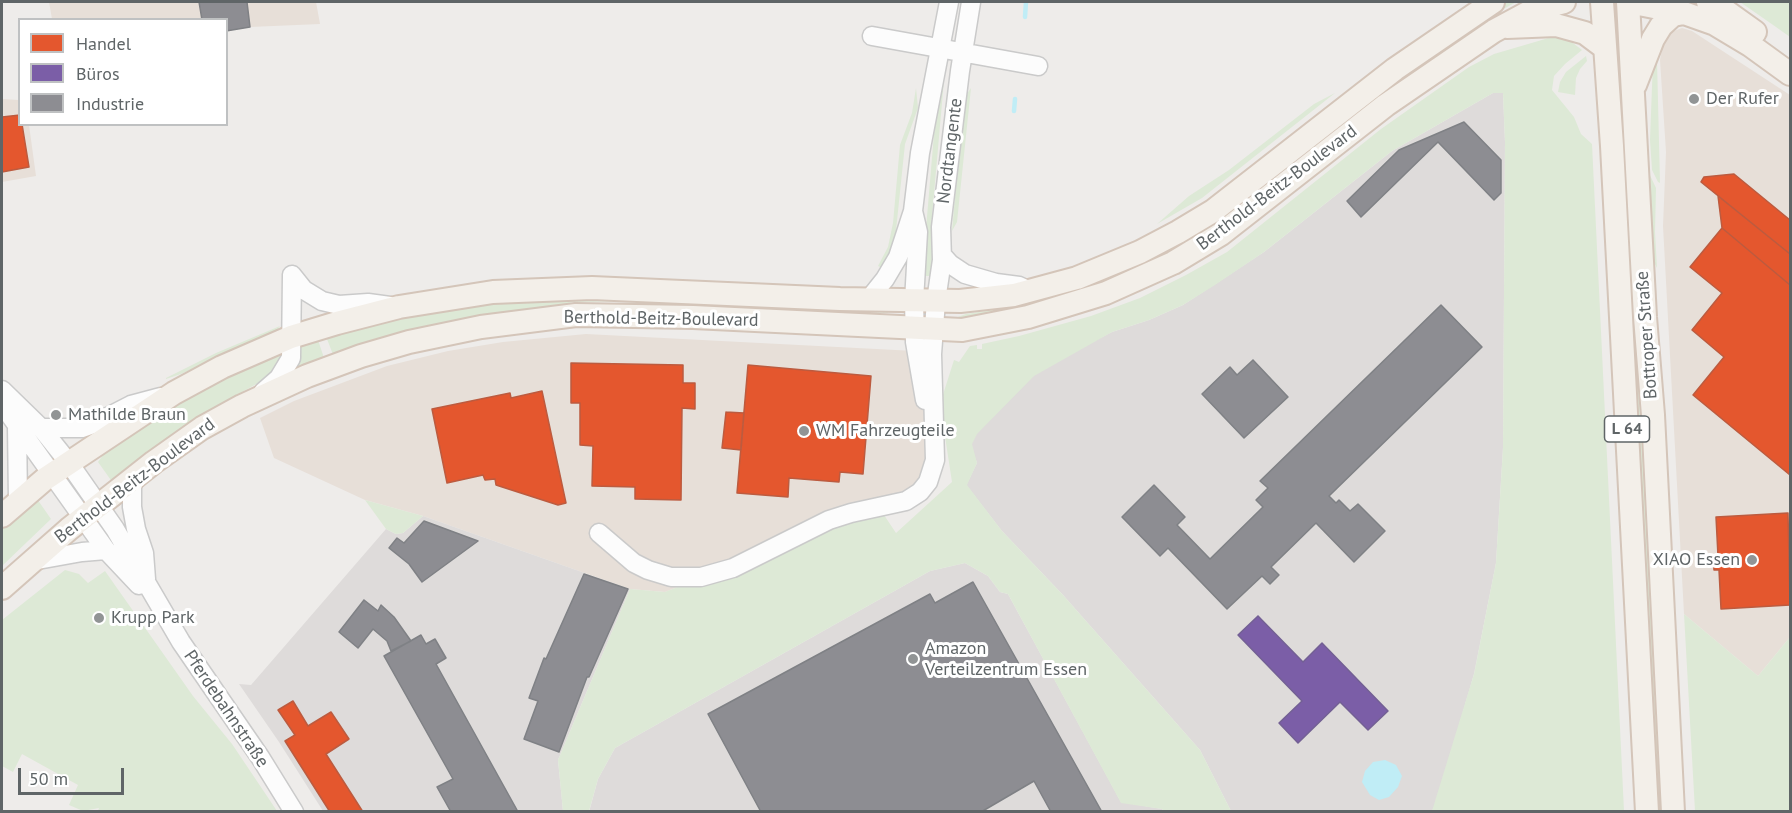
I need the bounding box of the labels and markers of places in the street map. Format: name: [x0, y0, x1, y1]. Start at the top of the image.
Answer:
place label: Der Rufer: [1706, 88, 1779, 110]
marker: Der Rufer: [1687, 92, 1701, 106]
place label: Mathilde Braun: [68, 404, 186, 426]
marker: Mathilde Braun: [49, 408, 63, 422]
place label: WM Fahrzeugteile: [816, 420, 955, 442]
marker: WM Fahrzeugteile: [797, 424, 811, 438]
place label: XIAO Essen: [1653, 549, 1740, 571]
marker: XIAO Essen: [1745, 553, 1759, 567]
place label: Krupp Park: [111, 607, 195, 629]
marker: Krupp Park: [92, 611, 106, 625]
place label: Amazon Verteilzentrum Essen: [925, 638, 1087, 680]
marker: Amazon Verteilzentrum Essen: [906, 652, 920, 666]

